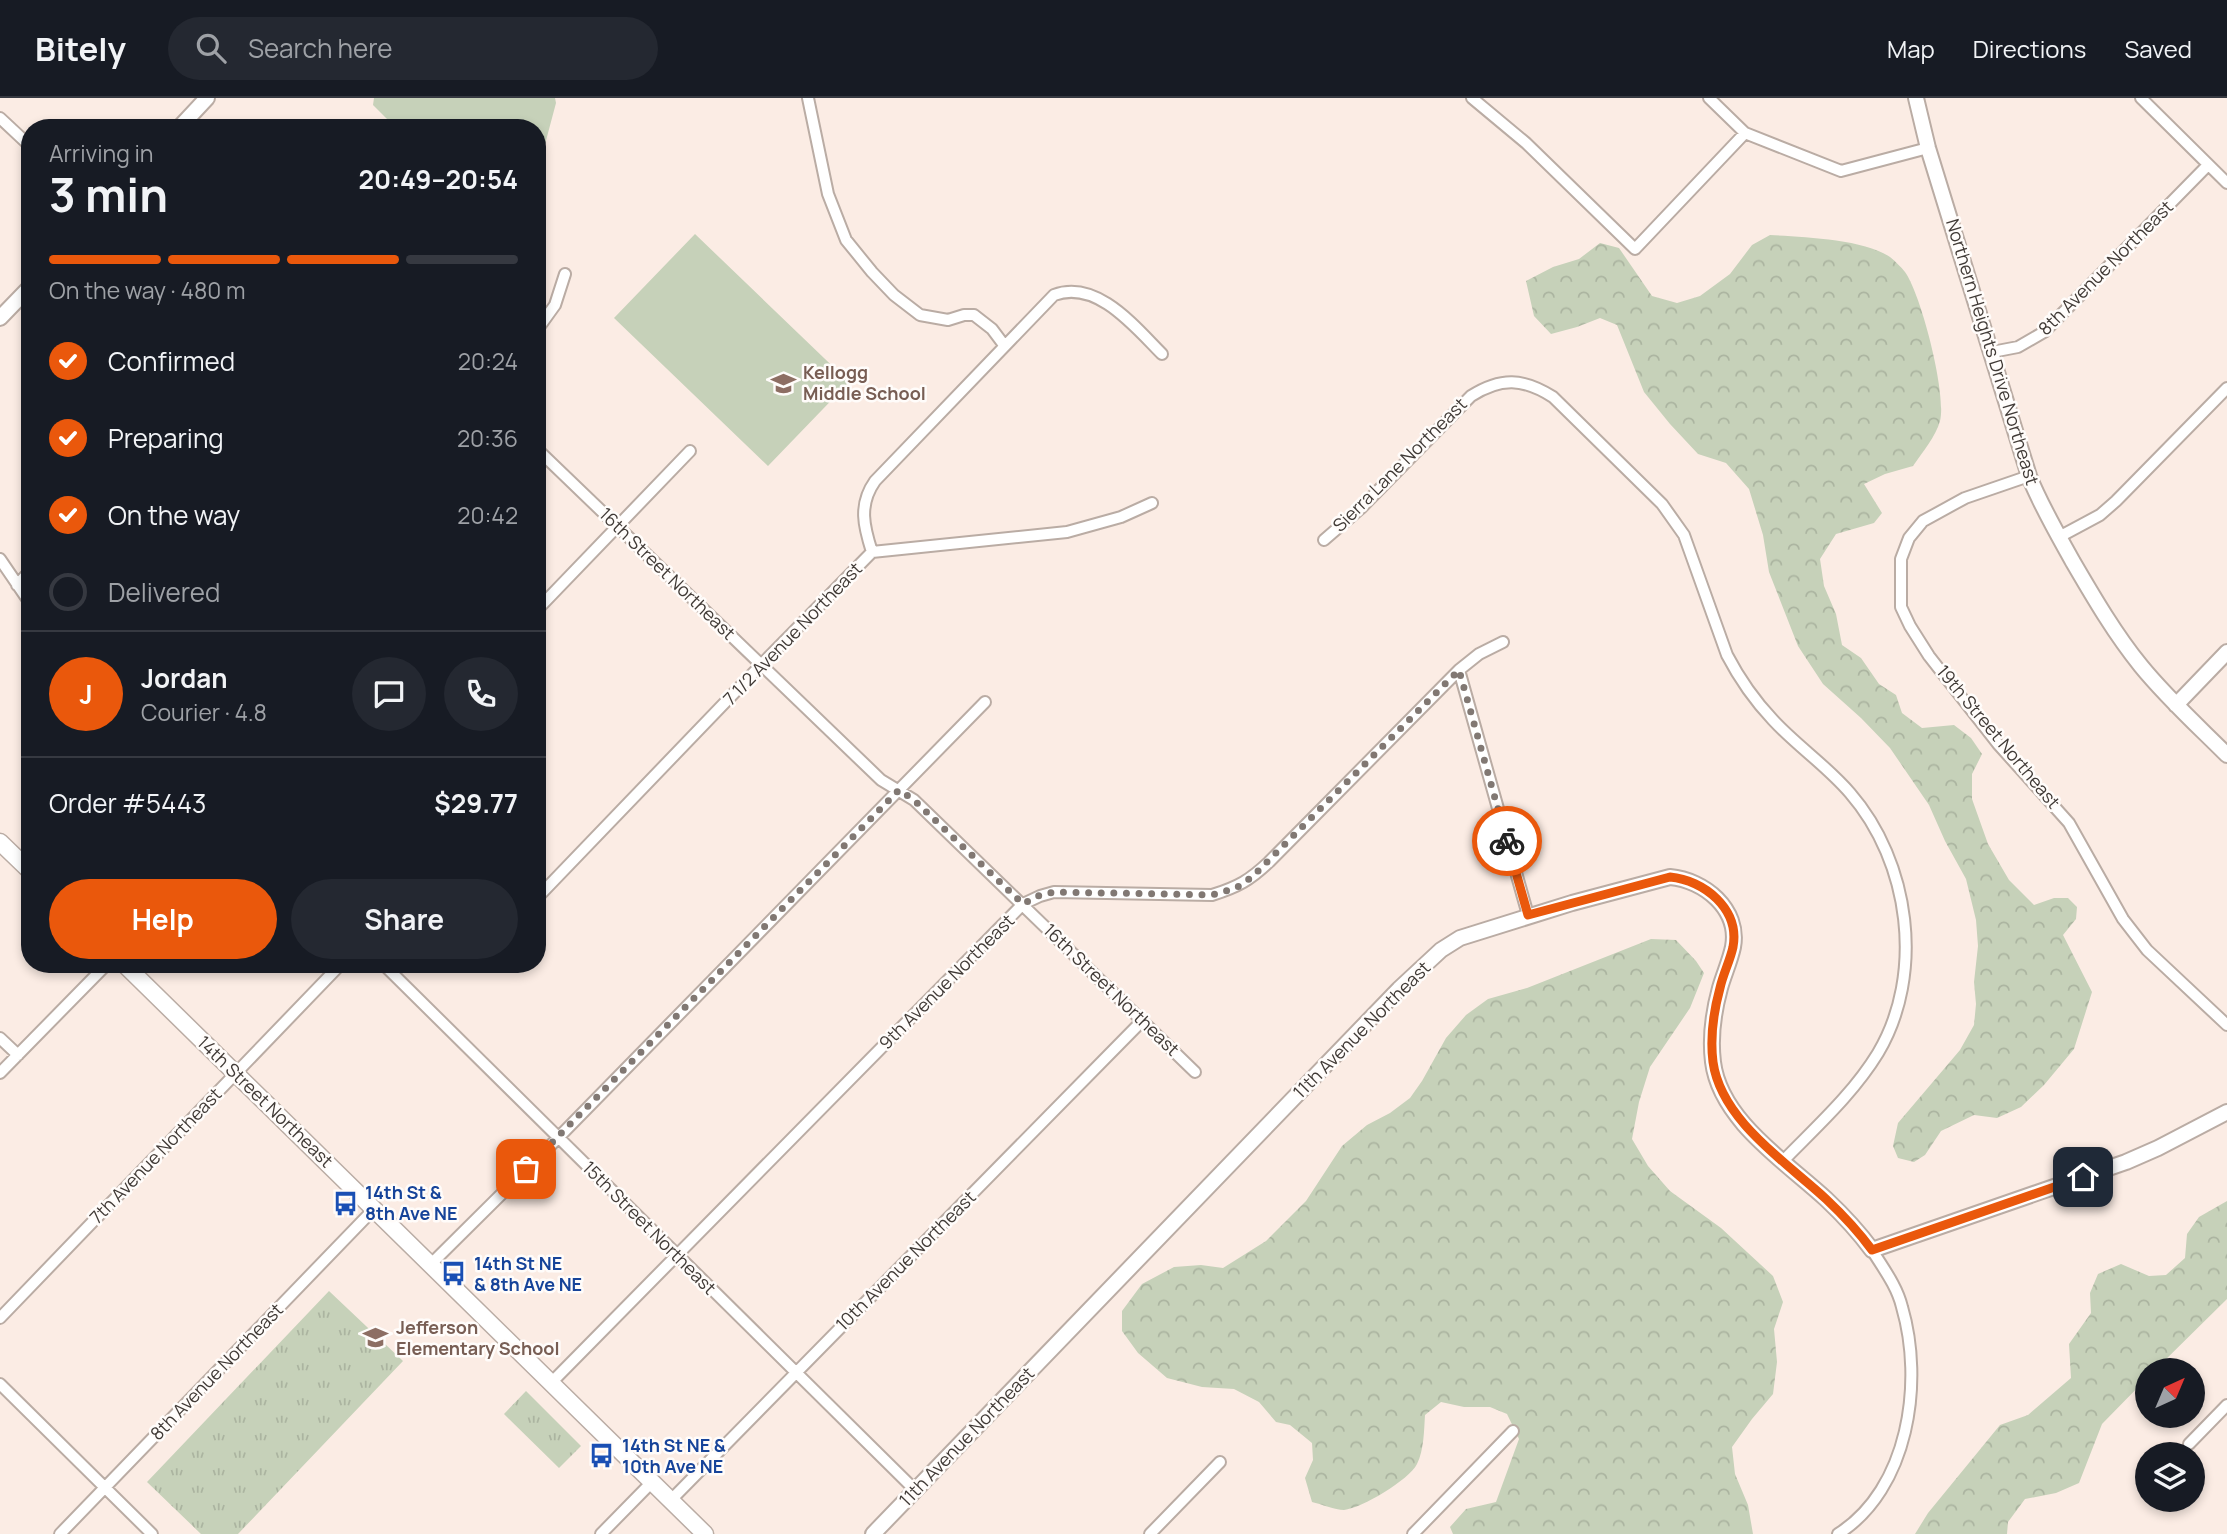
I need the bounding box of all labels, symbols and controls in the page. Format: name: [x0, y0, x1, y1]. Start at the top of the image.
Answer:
search box: [168, 17, 658, 80]
text: Bitely: [35, 26, 126, 71]
icon: search: [192, 29, 230, 67]
text: Search here: [248, 30, 393, 66]
text: Map: [1887, 32, 1935, 65]
text: Directions: [1973, 32, 2086, 65]
text: Saved: [2124, 32, 2192, 65]
text: Arriving in: [49, 137, 154, 169]
text: 20:49–20:54: [359, 161, 518, 197]
text: 3 min: [49, 163, 168, 226]
street label: 8th Avenue Northeast: [2033, 195, 2178, 340]
street label: Northern Heights Drive Northeast: [1941, 216, 2045, 488]
text: On the way · 480 m: [49, 274, 245, 306]
icon: check: [49, 342, 87, 380]
text: Confirmed: [108, 343, 235, 379]
text: 20:24: [458, 345, 518, 377]
place label: Kellogg Middle School: [803, 360, 926, 405]
school or university icon: Kellogg Middle School: [769, 369, 797, 397]
street label: Sierra Lane Northeast: [1327, 392, 1472, 537]
icon: check: [49, 419, 87, 457]
text: Preparing: [108, 420, 224, 456]
text: 20:36: [457, 422, 518, 454]
icon: check: [49, 496, 87, 534]
text: On the way: [108, 497, 240, 533]
text: 20:42: [457, 499, 518, 531]
street label: 16th Street Northeast: [594, 502, 741, 645]
street label: 7 1/2 Avenue Northeast: [718, 557, 867, 710]
text: Delivered: [108, 574, 220, 610]
button: chat: [352, 657, 426, 731]
button: phone: [444, 657, 518, 731]
text: Jordan: [141, 660, 227, 696]
street label: 19th Street Northeast: [1932, 660, 2066, 813]
text: J: [79, 676, 93, 712]
text: Courier · 4.8: [141, 696, 267, 728]
text: Order #5443: [49, 785, 206, 821]
text: $29.77: [434, 785, 518, 821]
courier: [1472, 806, 1542, 876]
icon: bike: [1488, 822, 1526, 860]
button: Help: [49, 879, 277, 959]
button: Share: [291, 879, 518, 959]
street label: 9th Avenue Northeast: [873, 908, 1019, 1054]
street label: 16th Street Northeast: [1038, 918, 1185, 1061]
street label: 11th Avenue Northeast: [1287, 955, 1435, 1103]
street label: 14th Street Northeast: [193, 1030, 339, 1172]
street label: 7th Avenue Northeast: [84, 1082, 226, 1228]
pin: [496, 1139, 556, 1199]
pin: [2053, 1147, 2113, 1207]
icon: bag: [507, 1150, 545, 1188]
street label: 15th Street Northeast: [578, 1155, 722, 1299]
icon: home: [2064, 1158, 2102, 1196]
place label: 14th St & 8th Ave NE: [365, 1180, 458, 1225]
street label: 10th Avenue Northeast: [830, 1185, 981, 1336]
bus stop icon: 14th St & 8th Ave NE: [331, 1189, 359, 1217]
place label: 14th St NE & 8th Ave NE: [474, 1251, 582, 1296]
bus stop icon: 14th St NE & 8th Ave NE: [440, 1260, 468, 1288]
street label: 8th Avenue Northeast: [145, 1298, 288, 1445]
place label: Jefferson Elementary School: [396, 1315, 559, 1360]
school or university icon: Jefferson Elementary School: [362, 1324, 390, 1352]
north arrow: [2135, 1358, 2205, 1428]
map controls: [2135, 1358, 2205, 1512]
street label: 11th Avenue Northeast: [893, 1361, 1039, 1511]
place label: 14th St NE & 10th Ave NE: [622, 1433, 726, 1478]
bus stop icon: 14th St NE & 10th Ave NE: [588, 1442, 616, 1470]
button: layers: [2135, 1442, 2205, 1512]

